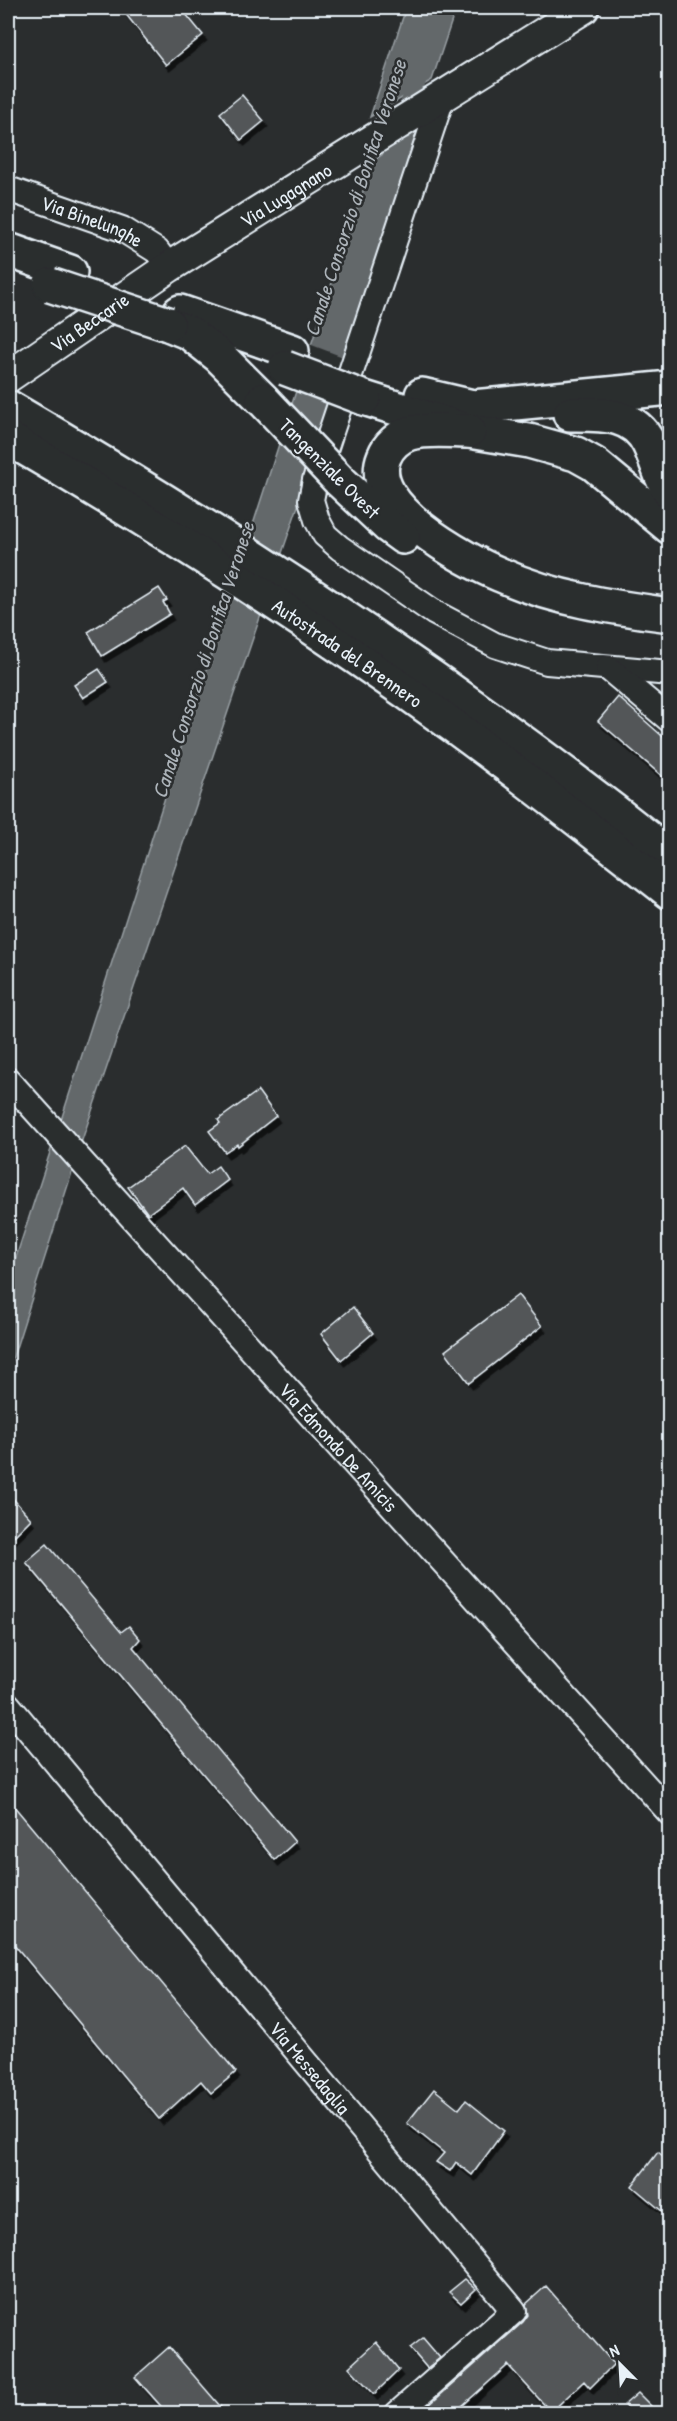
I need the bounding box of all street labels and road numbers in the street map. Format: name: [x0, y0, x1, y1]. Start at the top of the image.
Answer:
street label: Via Lugagnano: [234, 156, 336, 233]
street label: Via Binelunghe: [38, 188, 149, 253]
street label: Via Beccarie: [44, 285, 134, 358]
street label: Tangenziale Ovest: [274, 412, 387, 525]
street label: Autostrada del Brennero: [267, 592, 429, 713]
street label: Via Edmondo De Amicis: [273, 1376, 405, 1517]
street label: Via Messedaglia: [264, 2015, 357, 2120]

